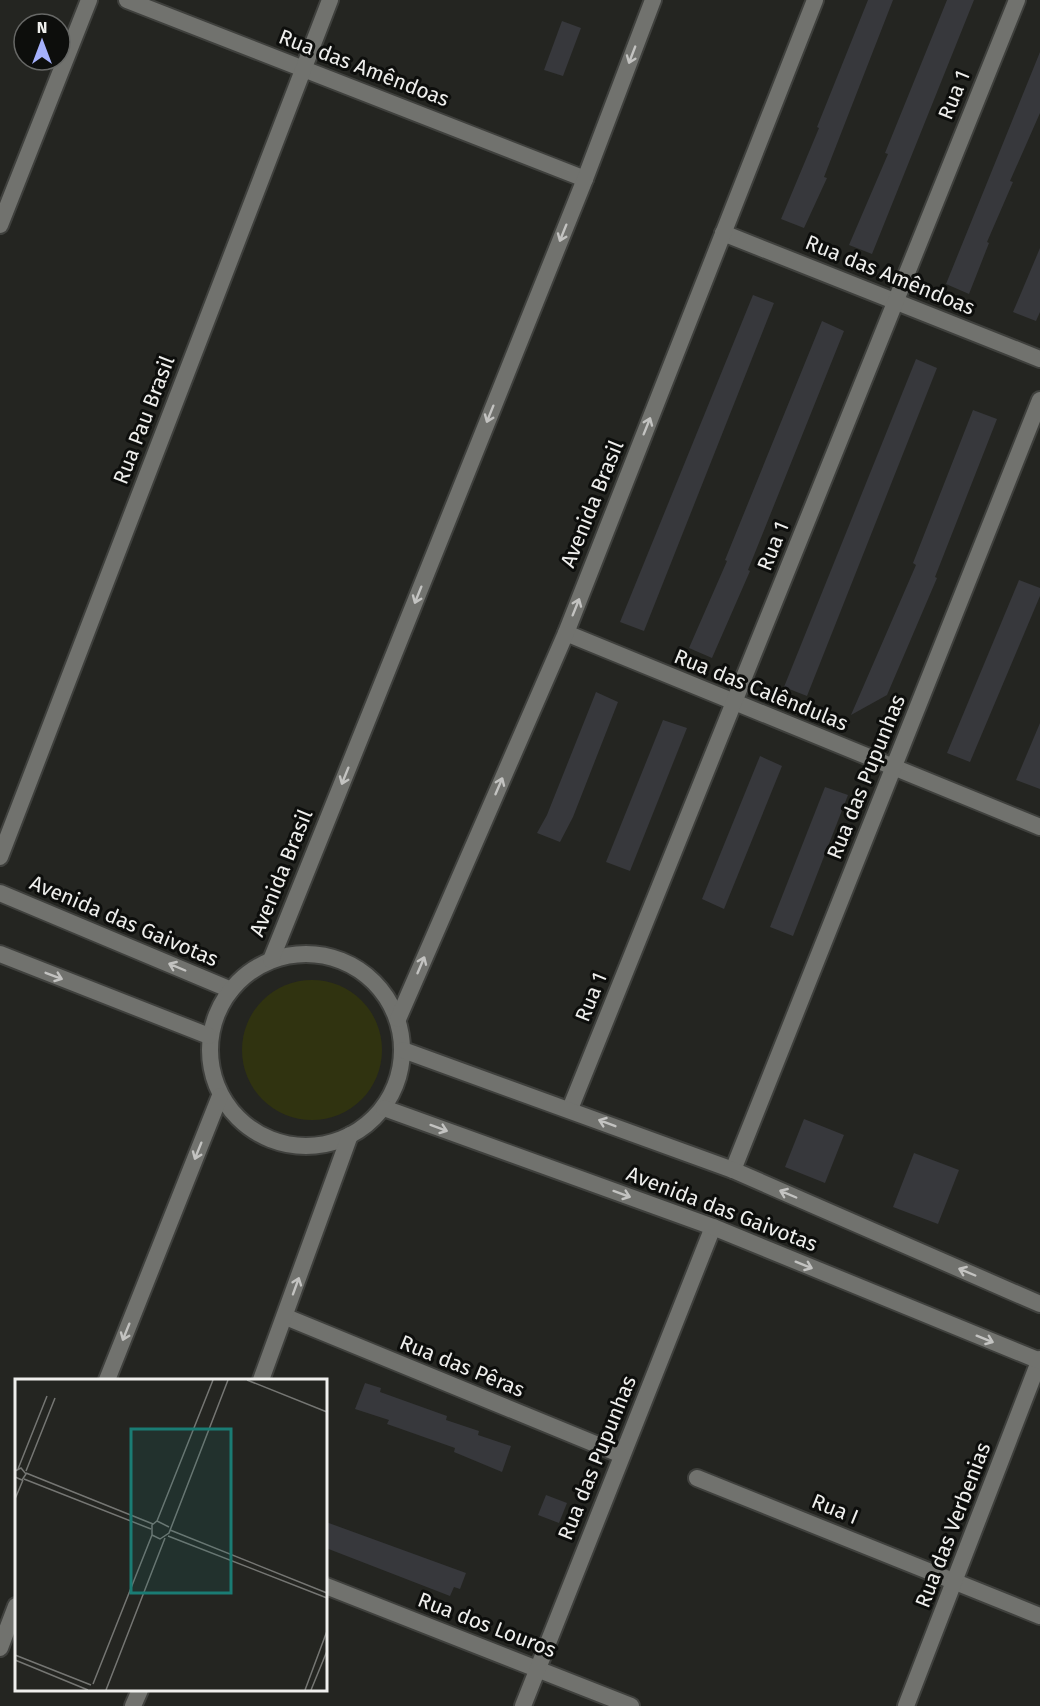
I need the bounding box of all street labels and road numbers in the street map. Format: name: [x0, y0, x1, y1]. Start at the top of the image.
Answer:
street label: Rua das Amêndoas: [275, 24, 453, 113]
street label: Rua 1: [932, 66, 976, 124]
street label: Rua das Amêndoas: [801, 229, 979, 321]
street label: Rua Pau Brasil: [108, 352, 180, 488]
street label: Avenida Brasil: [555, 437, 629, 571]
street label: Rua 1: [751, 517, 795, 575]
street label: Rua das Calêndulas: [670, 643, 852, 737]
street label: Rua das Pupunhas: [821, 691, 911, 863]
street label: Avenida Brasil: [244, 806, 318, 940]
street label: Avenida das Gaivotas: [26, 870, 222, 973]
street label: Rua 1: [569, 968, 613, 1026]
street label: Avenida das Gaivotas: [623, 1161, 821, 1257]
street label: Rua das Pêras: [396, 1329, 528, 1403]
street label: Rua das Pupunhas: [552, 1372, 642, 1544]
street label: Rua das Verbenias: [910, 1439, 997, 1611]
street label: Rua I: [808, 1488, 862, 1530]
street label: Rua dos Louros: [414, 1587, 560, 1663]

